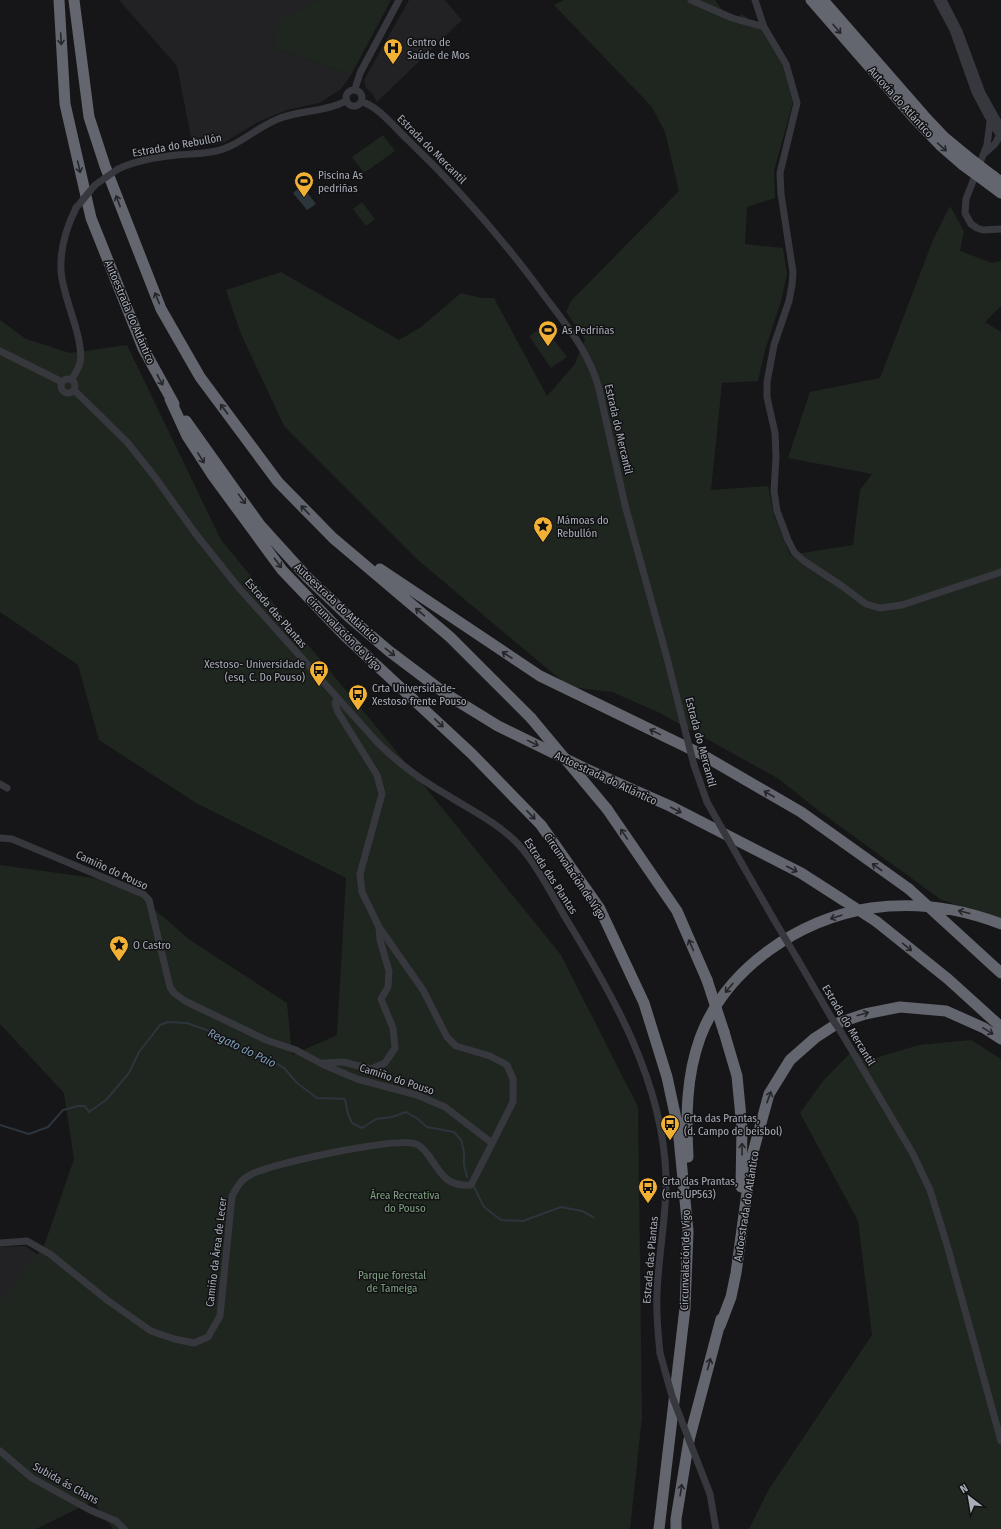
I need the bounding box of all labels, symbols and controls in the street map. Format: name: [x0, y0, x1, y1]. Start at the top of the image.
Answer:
one-way arrow: [832, 24, 841, 34]
one-way arrow: [57, 32, 64, 45]
place label: Centro de Saúde de Mos: [407, 36, 470, 62]
hospital icon: Centro de Saúde de Mos: [382, 37, 404, 65]
street label: Autovía do Atlántico: [865, 64, 936, 140]
street label: Estrada do Mercantil: [394, 112, 469, 187]
street label: Estrada do Rebullón: [131, 131, 223, 160]
one-way arrow: [937, 142, 947, 151]
one-way arrow: [76, 160, 84, 173]
place label: Piscina As pedriñas: [318, 169, 363, 195]
sports icon: Piscina As pedriñas: [293, 170, 315, 198]
one-way arrow: [114, 196, 122, 208]
street label: Autoestrada do Atlántico: [102, 258, 157, 366]
one-way arrow: [152, 293, 160, 305]
sports icon: As Pedriñas: [537, 319, 559, 347]
place label: As Pedriñas: [562, 324, 615, 337]
one-way arrow: [157, 373, 164, 385]
street label: Estrada do Mercantil: [602, 383, 635, 476]
one-way arrow: [220, 404, 228, 415]
one-way arrow: [198, 452, 206, 464]
one-way arrow: [238, 493, 246, 504]
one-way arrow: [301, 505, 310, 515]
place label: Mámoas do Rebullón: [557, 514, 609, 540]
place icon: Mámoas do Rebullón: [532, 515, 554, 543]
one-way arrow: [273, 557, 282, 568]
street label: Autoestrada do Atlántico: [291, 561, 382, 646]
street label: Estrada das Plantas: [242, 576, 310, 651]
street label: Circunvalación de Vigo: [303, 593, 384, 674]
one-way arrow: [415, 608, 426, 617]
one-way arrow: [384, 648, 395, 656]
one-way arrow: [502, 651, 513, 659]
place label: Xestoso- Universidade (esq. C. Do Pouso): [204, 658, 305, 684]
bus stop icon: Xestoso- Universidade (esq. C. Do Pouso): [308, 659, 330, 687]
place label: Crta Universidade- Xestoso frente Pouso: [372, 682, 467, 708]
bus stop icon: Crta Universidade- Xestoso frente Pouso: [347, 683, 369, 711]
street label: Estrada do Mercantil: [682, 696, 719, 788]
one-way arrow: [434, 719, 444, 728]
one-way arrow: [649, 728, 661, 735]
one-way arrow: [527, 740, 539, 747]
street label: Autoestrada do Atlántico: [553, 749, 659, 808]
one-way arrow: [763, 789, 775, 797]
one-way arrow: [670, 807, 682, 814]
one-way arrow: [527, 810, 536, 820]
one-way arrow: [620, 829, 628, 840]
street label: Circunvalación de Vigo: [541, 831, 608, 922]
street label: Estrada das Plantas: [521, 836, 580, 917]
street label: Camiño do Pouso: [74, 848, 150, 893]
one-way arrow: [872, 862, 883, 871]
one-way arrow: [786, 865, 798, 873]
one-way arrow: [958, 908, 971, 916]
one-way arrow: [829, 914, 842, 921]
place icon: O Castro: [108, 934, 130, 962]
place label: O Castro: [133, 939, 171, 952]
one-way arrow: [687, 939, 694, 951]
one-way arrow: [902, 942, 913, 951]
street label: Estrada do Mercantil: [819, 982, 878, 1068]
one-way arrow: [724, 983, 733, 993]
one-way arrow: [856, 1010, 869, 1018]
water label: Regato do Paio: [206, 1025, 278, 1071]
one-way arrow: [982, 1027, 994, 1035]
street label: Camiño do Pouso: [358, 1061, 436, 1098]
one-way arrow: [765, 1091, 773, 1103]
place label: Crta das Prantas, (d. Campo de beisbol): [684, 1112, 782, 1138]
bus stop icon: Crta das Prantas, (d. Campo de beisbol): [659, 1113, 681, 1141]
one-way arrow: [738, 1143, 746, 1156]
street label: Autoestrada do Atlántico: [731, 1150, 762, 1262]
place label: Crta das Prantas, (ent. UP563): [662, 1175, 737, 1201]
bus stop icon: Crta das Prantas, (ent. UP563): [637, 1176, 659, 1204]
park label: Área Recreativa do Pouso: [370, 1188, 440, 1215]
street label: Camiño da Área de Lecer: [202, 1196, 230, 1308]
street label: Circunvalación de Vigo: [678, 1209, 693, 1311]
street label: Estrada das Plantas: [640, 1215, 661, 1304]
park label: Parque forestal de Tameiga: [358, 1269, 426, 1295]
one-way arrow: [706, 1358, 713, 1371]
street label: Subida ás Chans: [30, 1460, 101, 1507]
north arrow: [949, 1477, 989, 1517]
text: N: [958, 1482, 970, 1496]
one-way arrow: [677, 1484, 685, 1497]

